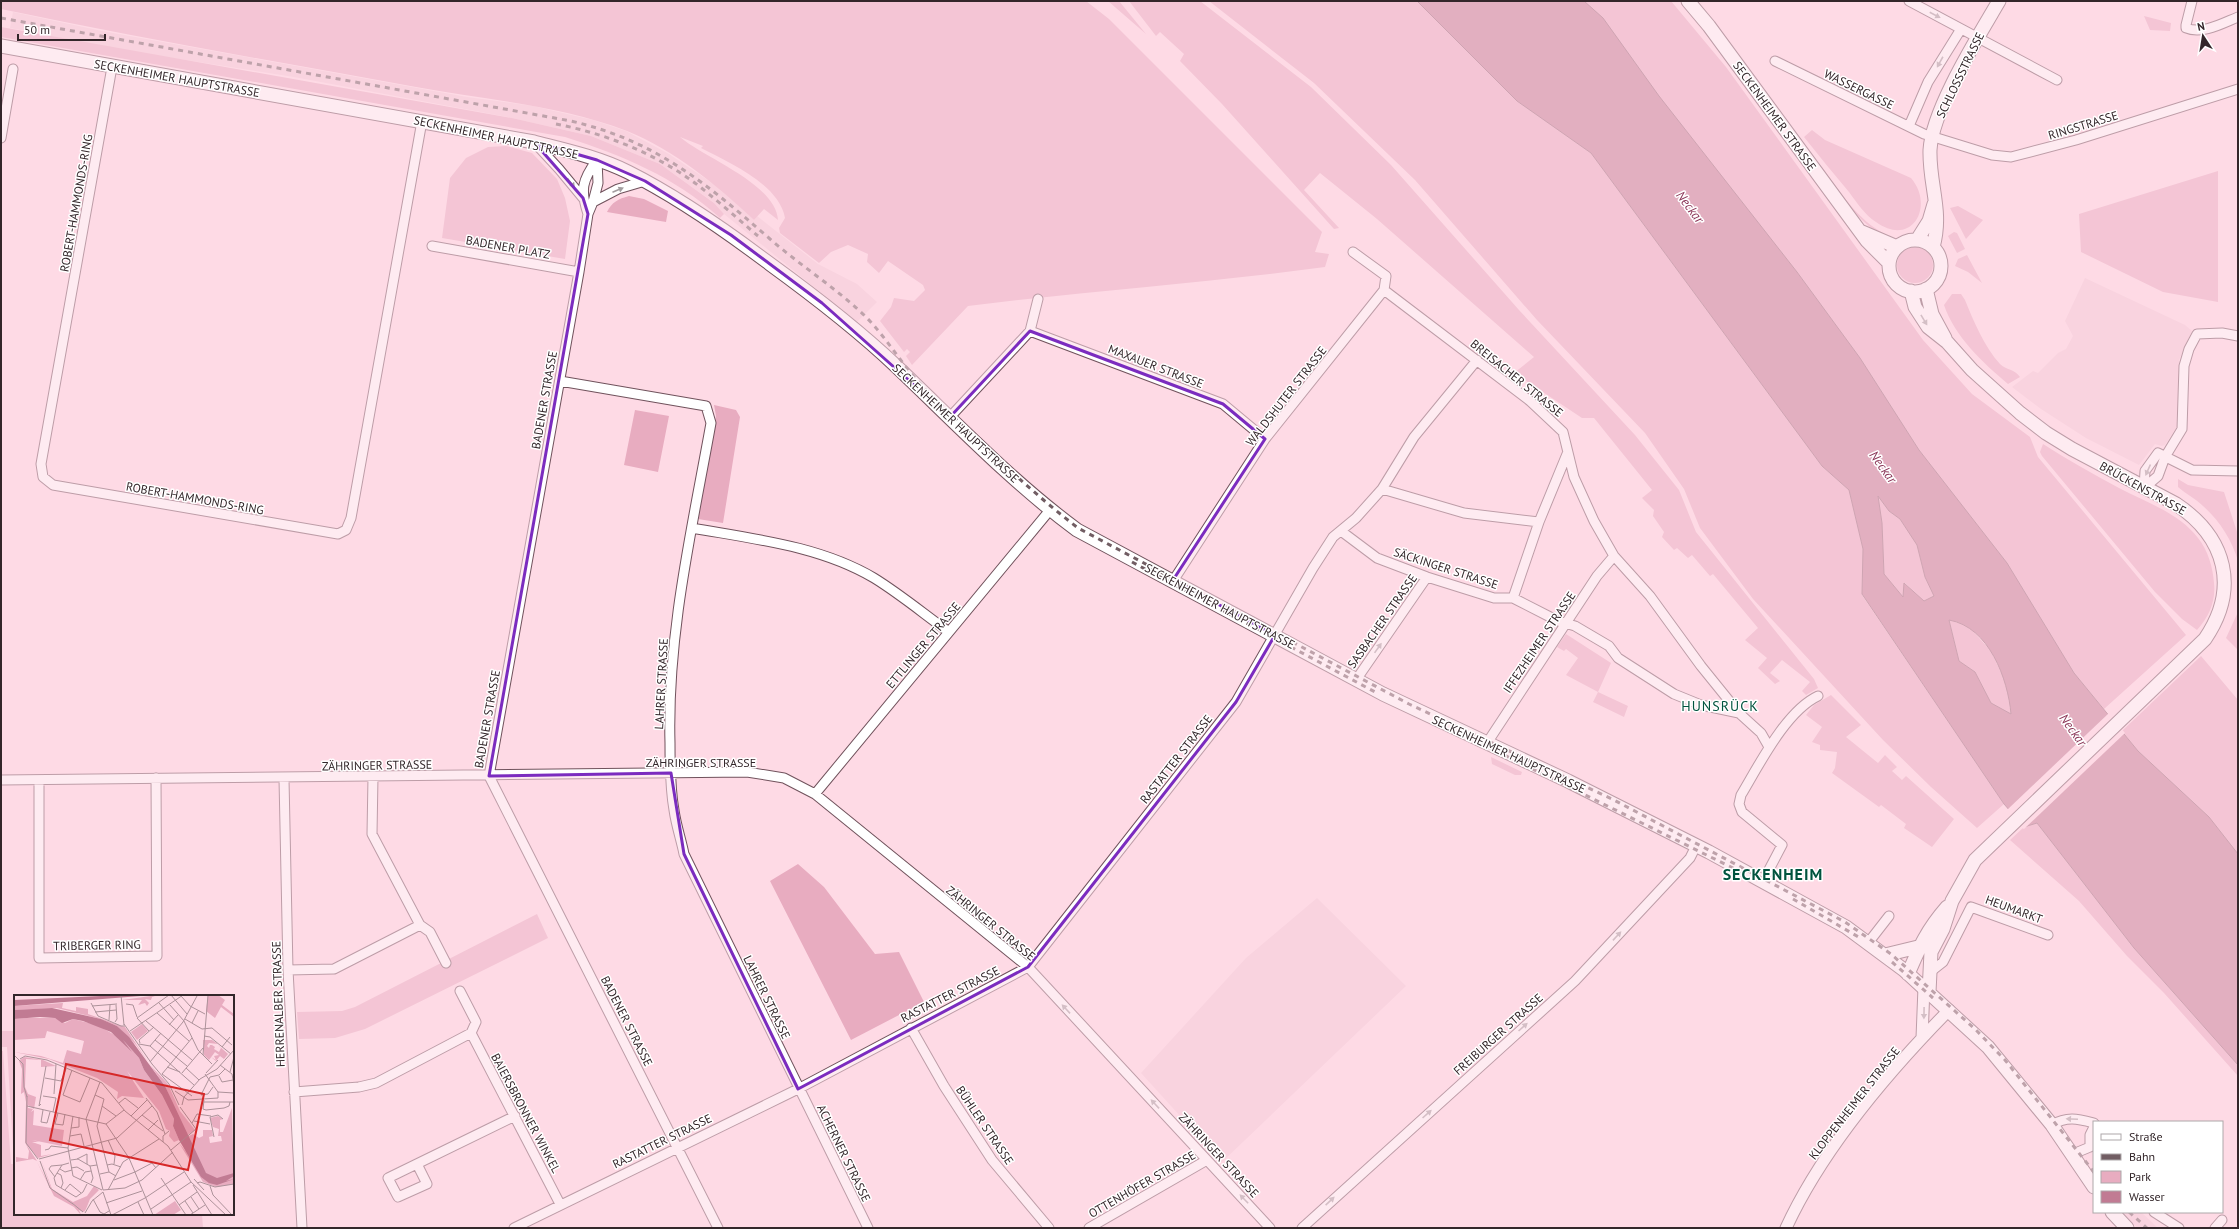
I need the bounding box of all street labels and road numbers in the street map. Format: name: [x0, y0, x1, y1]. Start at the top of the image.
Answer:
street label: SCHLOSSSTRASSE: [1933, 30, 1987, 120]
street label: SECKENHEIMER HAUPTSTRASSE: [93, 56, 261, 100]
street label: SECKENHEIMER STRASSE: [1730, 58, 1820, 174]
street label: WASSERGASSE: [1822, 66, 1896, 112]
street label: RINGSTRASSE: [2046, 107, 2120, 143]
street label: SECKENHEIMER HAUPTSTRASSE: [412, 112, 580, 162]
street label: ROBERT-HAMMONDS-RING: [56, 133, 96, 273]
street label: BADENER PLATZ: [465, 232, 552, 262]
street label: BREISACHER STRASSE: [1468, 336, 1566, 420]
street label: MAXAUER STRASSE: [1106, 341, 1206, 391]
street label: WALDSHUTER STRASSE: [1242, 343, 1330, 449]
street label: BADENER STRASSE: [528, 350, 560, 450]
street label: SECKENHEIMER HAUPTSTRASSE: [889, 360, 1023, 486]
street label: BRÜCKENSTRASSE: [2097, 458, 2189, 518]
street label: ROBERT-HAMMONDS-RING: [125, 478, 265, 518]
street label: SÄCKINGER STRASSE: [1392, 544, 1500, 592]
street label: SECKENHEIMER HAUPTSTRASSE: [1142, 560, 1298, 652]
street label: SASBACHER STRASSE: [1344, 571, 1420, 671]
street label: IFFEZHEIMER STRASSE: [1499, 588, 1579, 696]
street label: ETTLINGER STRASSE: [883, 599, 963, 691]
street label: LAHRER STRASSE: [651, 638, 671, 730]
street label: BADENER STRASSE: [471, 669, 503, 769]
street label: RASTATTER STRASSE: [1137, 712, 1215, 806]
street label: SECKENHEIMER HAUPTSTRASSE: [1430, 712, 1588, 796]
street label: ZÄHRINGER STRASSE: [646, 755, 756, 770]
street label: ZÄHRINGER STRASSE: [322, 757, 432, 773]
street label: ZÄHRINGER STRASSE: [943, 882, 1039, 964]
street label: HEUMARKT: [1983, 892, 2045, 926]
street label: TRIBERGER RING: [53, 937, 141, 953]
street label: HERRENALBER STRASSE: [268, 941, 288, 1067]
street label: LAHRER STRASSE: [740, 953, 794, 1041]
street label: RASTATTER STRASSE: [898, 963, 1002, 1025]
street label: BADENER STRASSE: [598, 973, 656, 1069]
street label: FREIBURGER STRASSE: [1450, 990, 1546, 1078]
street label: KLOPPENHEIMER STRASSE: [1805, 1044, 1903, 1162]
street label: BAIERSBRONNER WINKEL: [488, 1051, 564, 1175]
street label: BÜHLER STRASSE: [953, 1083, 1017, 1167]
street label: ACHERNER STRASSE: [814, 1102, 874, 1204]
street label: RASTATTER STRASSE: [610, 1110, 714, 1172]
street label: ZÄHRINGER STRASSE: [1176, 1110, 1262, 1200]
street label: OTTENHÖFER STRASSE: [1086, 1147, 1198, 1221]

